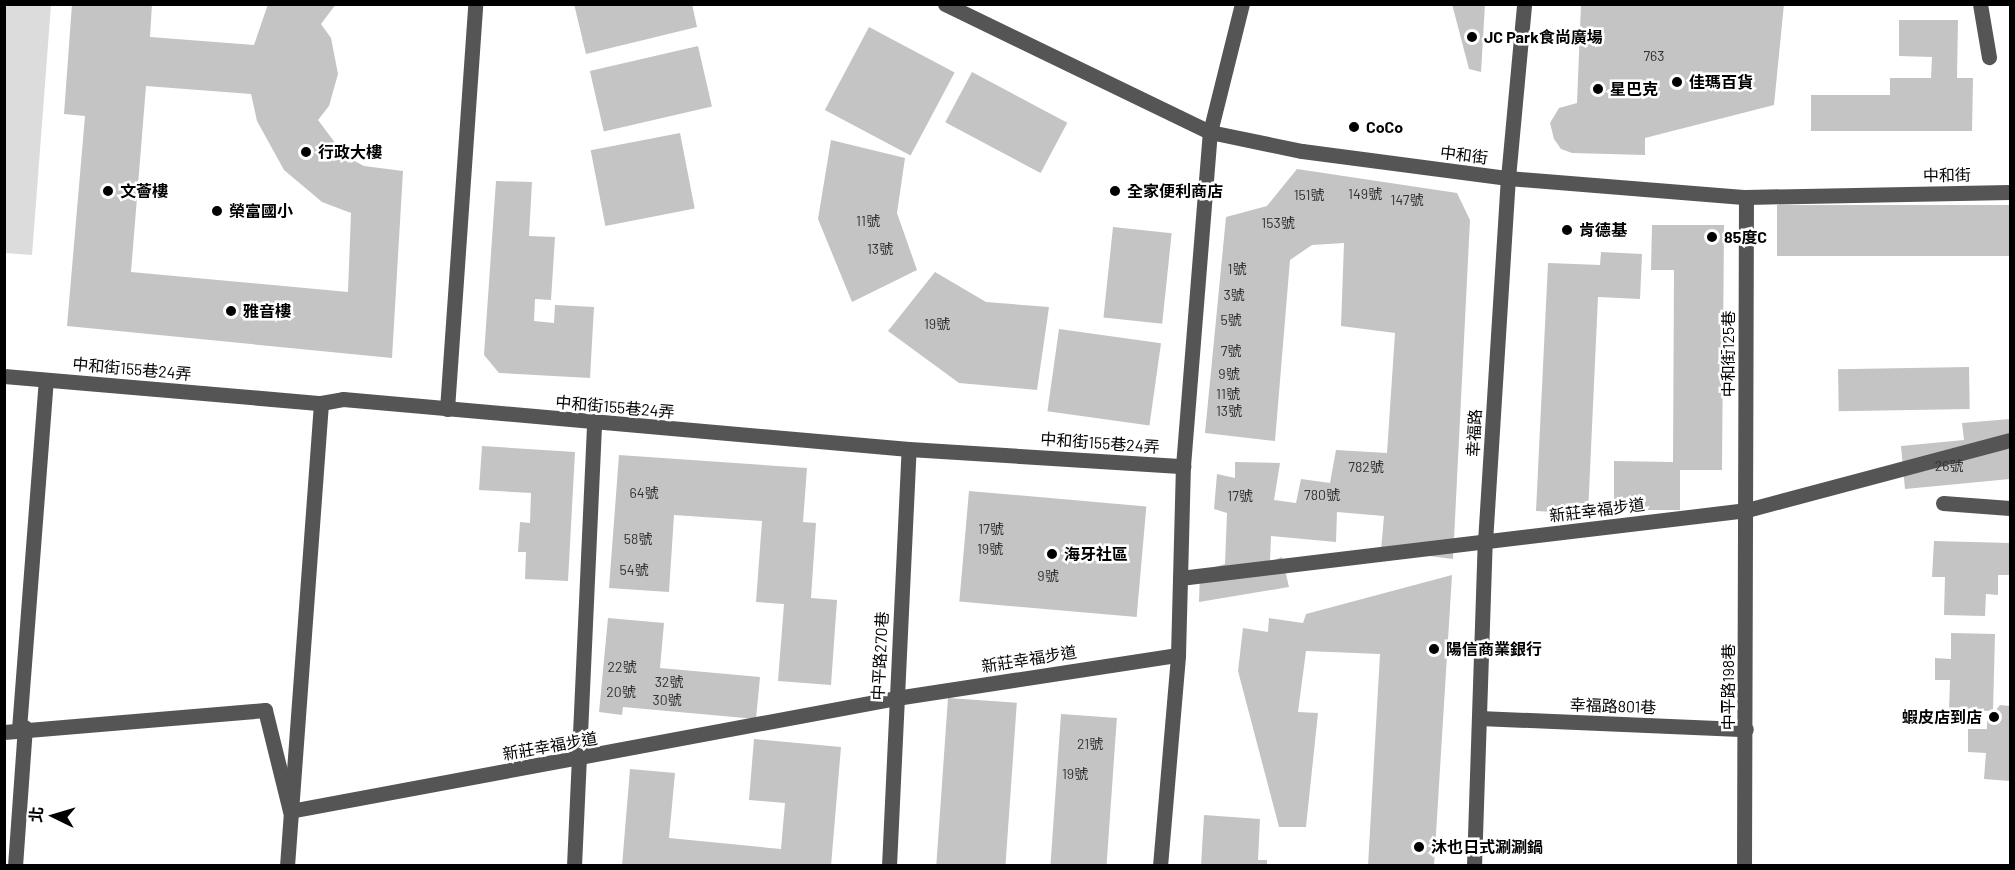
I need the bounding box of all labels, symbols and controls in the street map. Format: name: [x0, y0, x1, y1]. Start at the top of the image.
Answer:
place label: JC Park食尚廣場: [1484, 27, 1603, 47]
marker: JC Park食尚廣場: [1465, 30, 1479, 44]
house number: 763: [1643, 48, 1665, 64]
place label: 佳瑪百貨: [1689, 72, 1753, 92]
marker: 佳瑪百貨: [1670, 75, 1684, 89]
place label: 星巴克: [1610, 79, 1658, 99]
marker: 星巴克: [1591, 82, 1605, 96]
place label: CoCo: [1366, 117, 1403, 137]
marker: CoCo: [1347, 120, 1361, 134]
place label: 行政大樓: [318, 142, 382, 162]
street label: 中和街: [1439, 143, 1489, 167]
marker: 行政大樓: [299, 145, 313, 159]
street label: 中和街: [1923, 165, 1971, 185]
place label: 文薈樓: [120, 181, 168, 201]
place label: 全家便利商店: [1127, 181, 1223, 201]
marker: 文薈樓: [101, 184, 115, 198]
marker: 全家便利商店: [1108, 184, 1122, 198]
house number: 149號: [1348, 186, 1382, 202]
house number: 151號: [1294, 187, 1324, 203]
house number: 147號: [1391, 192, 1423, 208]
place label: 榮富國小: [229, 201, 293, 221]
marker: 榮富國小: [210, 204, 224, 218]
house number: 11號: [856, 213, 880, 229]
house number: 153號: [1261, 215, 1295, 231]
place label: 肯德基: [1579, 220, 1627, 240]
marker: 肯德基: [1560, 223, 1574, 237]
place label: 85度C: [1724, 227, 1767, 247]
marker: 85度C: [1705, 230, 1719, 244]
house number: 13號: [867, 241, 893, 257]
house number: 1號: [1228, 261, 1246, 277]
house number: 3號: [1223, 287, 1245, 303]
place label: 雅音樓: [243, 301, 291, 321]
marker: 雅音樓: [224, 304, 238, 318]
street label: 中和街125巷: [1718, 311, 1738, 397]
house number: 5號: [1220, 312, 1242, 328]
house number: 19號: [924, 316, 950, 332]
house number: 7號: [1221, 343, 1241, 359]
street label: 中和街155巷24弄: [72, 354, 192, 384]
house number: 9號: [1218, 366, 1240, 382]
house number: 11號: [1216, 386, 1240, 402]
street label: 中和街155巷24弄: [555, 392, 675, 422]
house number: 13號: [1216, 403, 1242, 419]
street label: 幸福路: [1463, 409, 1485, 457]
street label: 中和街155巷24弄: [1040, 429, 1160, 457]
house number: 26號: [1935, 458, 1963, 474]
house number: 782號: [1348, 459, 1384, 475]
house number: 64號: [630, 485, 658, 501]
house number: 780號: [1304, 487, 1340, 503]
house number: 17號: [1227, 488, 1253, 504]
street label: 新莊幸福步道: [1548, 495, 1646, 525]
house number: 17號: [978, 521, 1004, 537]
house number: 58號: [624, 531, 652, 547]
house number: 19號: [977, 541, 1003, 557]
place label: 海牙社區: [1064, 544, 1128, 564]
marker: 海牙社區: [1045, 547, 1059, 561]
house number: 54號: [620, 562, 648, 578]
house number: 9號: [1037, 568, 1059, 584]
street label: 中平路270巷: [868, 611, 892, 701]
place label: 陽信商業銀行: [1446, 639, 1542, 659]
street label: 新莊幸福步道: [980, 642, 1078, 676]
marker: 陽信商業銀行: [1427, 642, 1441, 656]
street label: 中平路198巷: [1718, 644, 1738, 730]
house number: 22號: [607, 659, 637, 675]
house number: 32號: [655, 674, 683, 690]
house number: 20號: [606, 684, 636, 700]
house number: 30號: [652, 692, 682, 708]
street label: 幸福路801巷: [1569, 695, 1657, 717]
place label: 蝦皮店到店: [1902, 707, 1982, 727]
marker: 蝦皮店到店: [1987, 710, 2001, 724]
street label: 新莊幸福步道: [501, 728, 599, 764]
house number: 21號: [1077, 736, 1103, 752]
house number: 19號: [1062, 766, 1088, 782]
north arrow: [24, 786, 84, 846]
text: 北: [25, 806, 46, 823]
place label: 沐也日式涮涮鍋: [1431, 837, 1543, 857]
marker: 沐也日式涮涮鍋: [1412, 840, 1426, 854]

